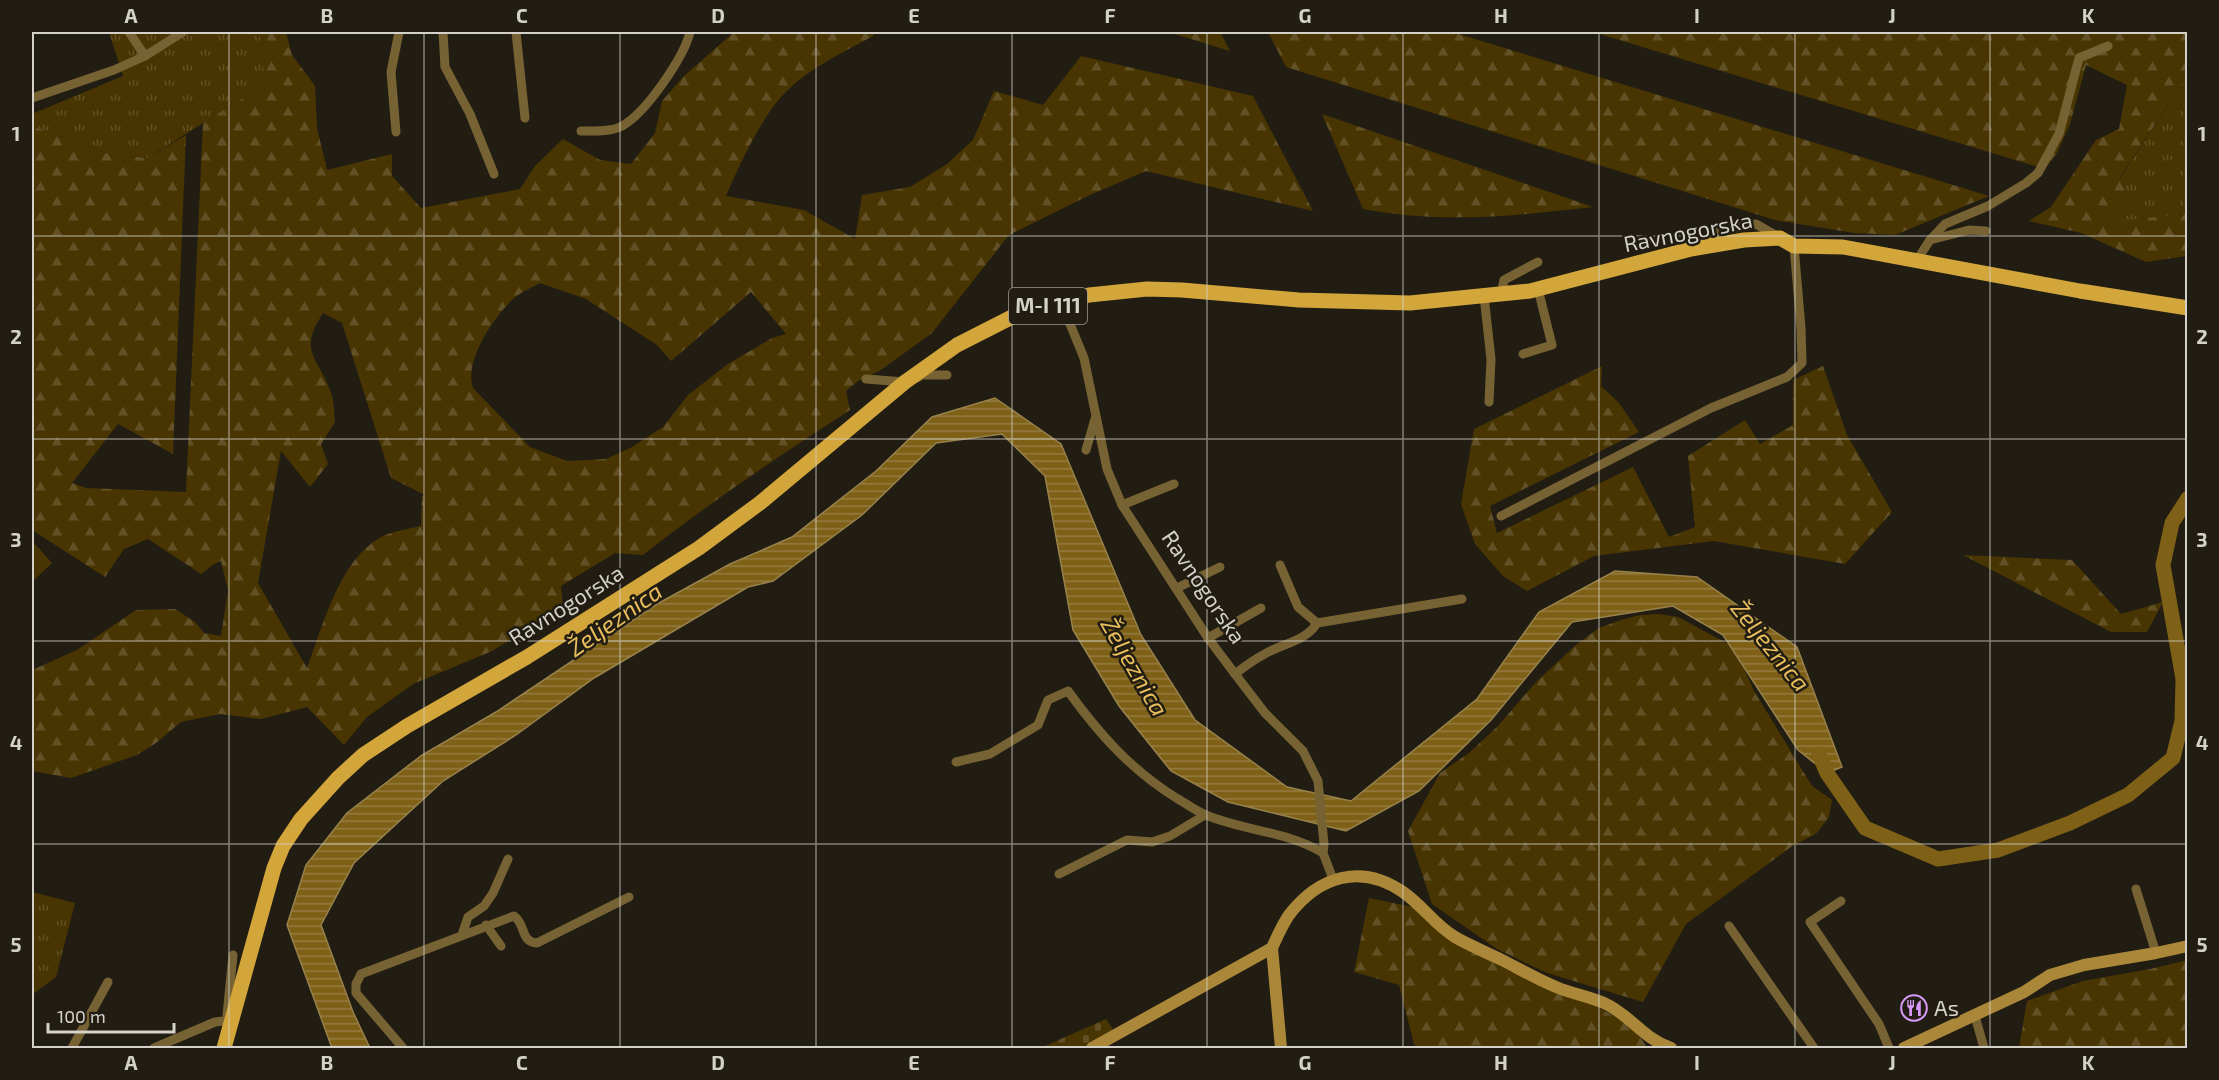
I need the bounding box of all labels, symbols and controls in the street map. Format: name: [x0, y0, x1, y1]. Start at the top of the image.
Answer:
text: A: [124, 3, 138, 27]
text: B: [321, 3, 333, 27]
text: C: [516, 3, 528, 27]
text: D: [711, 3, 725, 27]
text: E: [908, 3, 920, 27]
text: F: [1104, 3, 1116, 27]
text: G: [1299, 3, 1311, 27]
text: H: [1494, 3, 1508, 27]
text: I: [1694, 3, 1700, 27]
text: J: [1888, 3, 1896, 27]
text: K: [2082, 3, 2095, 27]
text: 1: [12, 121, 20, 145]
text: 1: [2198, 121, 2206, 145]
street label: Ravnogorska: [1621, 206, 1754, 256]
road number: M-I 111: [1009, 288, 1087, 324]
text: 2: [10, 324, 22, 348]
text: 2: [2196, 324, 2208, 348]
street label: Ravnogorska: [1158, 525, 1252, 648]
text: 3: [10, 527, 22, 551]
text: 3: [2196, 527, 2208, 551]
street label: Ravnogorska: [503, 559, 628, 650]
water label: Željeznica: [561, 576, 667, 662]
water label: Željeznica: [1726, 594, 1817, 697]
water label: Željeznica: [1095, 612, 1175, 721]
text: 4: [10, 730, 23, 754]
text: 4: [2196, 730, 2209, 754]
text: 5: [10, 932, 22, 956]
text: 5: [2196, 932, 2208, 956]
restaurant icon: As: [1899, 993, 1929, 1023]
place label: As: [1934, 994, 1959, 1020]
scale bar: [48, 996, 174, 1034]
text: 100 m: [57, 1005, 106, 1027]
text: A: [124, 1050, 138, 1074]
text: B: [321, 1050, 333, 1074]
text: C: [516, 1050, 528, 1074]
text: D: [711, 1050, 725, 1074]
text: E: [908, 1050, 920, 1074]
text: F: [1104, 1050, 1116, 1074]
text: G: [1299, 1050, 1311, 1074]
text: H: [1494, 1050, 1508, 1074]
text: I: [1694, 1050, 1700, 1074]
text: J: [1888, 1050, 1896, 1074]
text: K: [2082, 1050, 2095, 1074]

